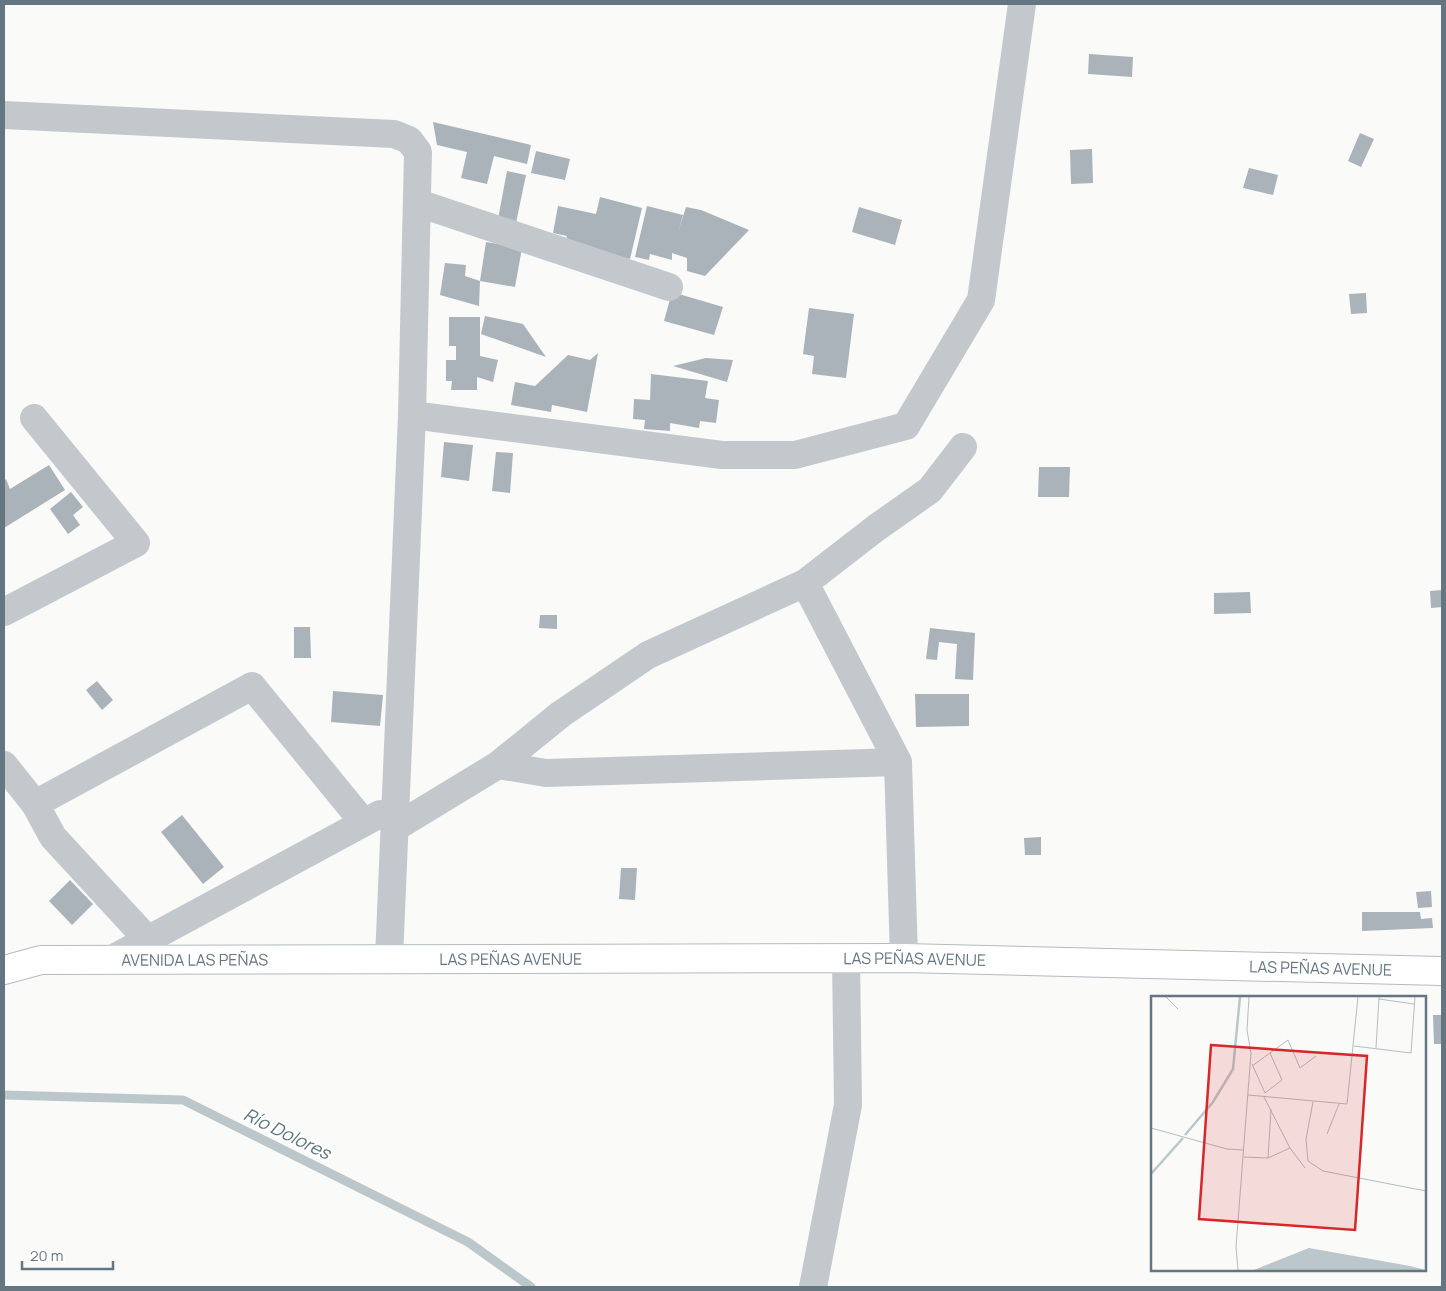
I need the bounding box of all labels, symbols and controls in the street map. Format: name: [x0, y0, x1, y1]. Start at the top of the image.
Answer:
street label: LAS PEÑAS AVENUE: [843, 947, 986, 971]
street label: AVENIDA LAS PEÑAS: [121, 948, 268, 971]
street label: LAS PEÑAS AVENUE: [439, 948, 582, 970]
street label: LAS PEÑAS AVENUE: [1249, 955, 1392, 981]
inset map: [1151, 996, 1426, 1271]
water label: Río Dolores: [240, 1102, 336, 1165]
scale bar: [22, 1238, 114, 1270]
text: 20 m: [30, 1245, 63, 1266]

